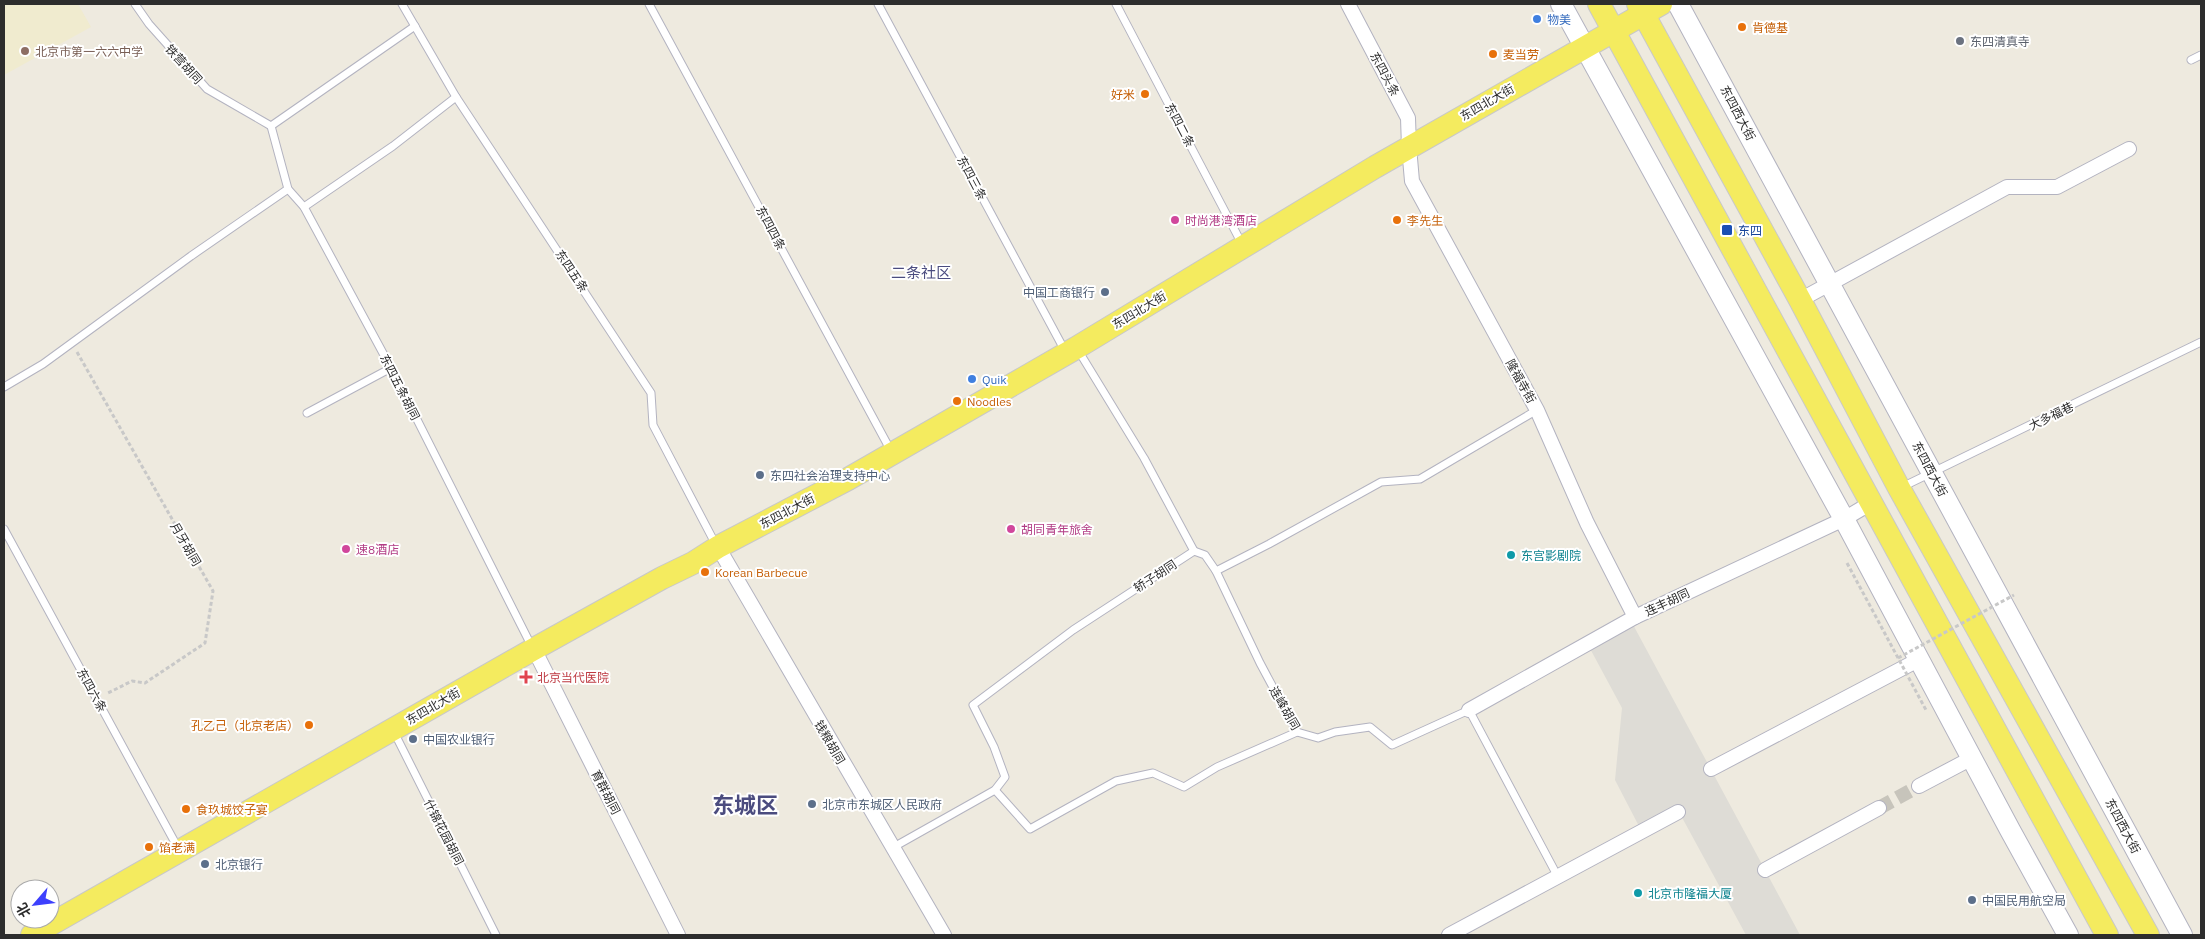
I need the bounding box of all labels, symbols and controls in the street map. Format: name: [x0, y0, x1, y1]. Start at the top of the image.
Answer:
place label: 物美: [1547, 12, 1571, 27]
marker: 物美: [1531, 13, 1543, 25]
place label: 肯德基: [1752, 20, 1788, 35]
marker: 肯德基: [1736, 21, 1748, 33]
place label: 东四清真寺: [1970, 34, 2030, 49]
marker: 东四清真寺: [1954, 35, 1966, 47]
street label: 铁营胡同: [162, 41, 206, 87]
place label: 北京市第一六六中学: [35, 44, 143, 59]
marker: 北京市第一六六中学: [19, 45, 31, 57]
place label: 麦当劳: [1503, 47, 1539, 62]
marker: 麦当劳: [1487, 48, 1499, 60]
street label: 东四头条: [1367, 49, 1403, 99]
street label: 东四北大街: [1457, 81, 1517, 123]
street label: 东四西大街: [1717, 83, 1759, 143]
place label: 好米: [1111, 87, 1135, 102]
marker: 好米: [1139, 88, 1151, 100]
street label: 东四二条: [1162, 100, 1198, 150]
street label: 东四三条: [954, 153, 990, 203]
street label: 东四四条: [753, 203, 789, 253]
place label: 时尚港湾酒店: [1185, 213, 1257, 228]
place label: 李先生: [1407, 213, 1443, 228]
marker: 时尚港湾酒店: [1169, 214, 1181, 226]
marker: 李先生: [1391, 214, 1403, 226]
marker: 东四: [1720, 223, 1734, 237]
place label: 东四: [1738, 223, 1762, 238]
street label: 东四五条: [552, 247, 592, 295]
district label: 二条社区: [891, 263, 951, 282]
place label: 中国工商银行: [1023, 285, 1095, 300]
marker: 中国工商银行: [1099, 286, 1111, 298]
street label: 东四北大街: [1109, 288, 1169, 332]
street label: 东四五条胡同: [377, 352, 423, 422]
street label: 隆福寺街: [1503, 356, 1539, 406]
place label: Quik: [982, 372, 1007, 387]
marker: Quik: [966, 373, 978, 385]
place label: Noodles: [967, 394, 1012, 409]
marker: Noodles: [951, 395, 963, 407]
street label: 大多福巷: [2026, 399, 2076, 433]
street label: 东四西大街: [1909, 439, 1951, 499]
place label: 东四社会治理支持中心: [770, 468, 890, 483]
marker: 东四社会治理支持中心: [754, 469, 766, 481]
street label: 东四北大街: [757, 490, 817, 532]
street label: 月牙胡同: [168, 519, 204, 569]
place label: 胡同青年旅舍: [1021, 522, 1093, 537]
marker: 胡同青年旅舍: [1005, 523, 1017, 535]
place label: 速8酒店: [356, 542, 399, 557]
marker: 速8酒店: [340, 543, 352, 555]
place label: 东宫影剧院: [1521, 548, 1581, 563]
marker: 东宫影剧院: [1505, 549, 1517, 561]
street label: 轿子胡同: [1131, 557, 1179, 595]
place label: Korean Barbecue: [715, 565, 808, 580]
marker: Korean Barbecue: [699, 566, 711, 578]
street label: 连丰胡同: [1642, 585, 1692, 619]
street label: 东四六条: [74, 665, 110, 715]
marker: 北京当代医院: [519, 670, 533, 684]
place label: 北京当代医院: [537, 670, 609, 685]
street label: 连峰胡同: [1267, 683, 1303, 733]
street label: 东四北大街: [403, 685, 463, 727]
street label: 钱粮胡同: [812, 717, 848, 767]
place label: 孔乙己（北京老店）: [191, 718, 299, 733]
marker: 孔乙己（北京老店）: [303, 719, 315, 731]
place label: 中国农业银行: [423, 732, 495, 747]
marker: 中国农业银行: [407, 733, 419, 745]
street label: 育群胡同: [588, 767, 624, 817]
district label: 东城区: [712, 790, 778, 819]
street label: 东四西大街: [2102, 796, 2144, 856]
street label: 什锦花园胡同: [421, 797, 467, 867]
place label: 北京市东城区人民政府: [822, 797, 942, 812]
marker: 北京市东城区人民政府: [806, 798, 818, 810]
place label: 食玖城饺子宴: [196, 802, 268, 817]
marker: 食玖城饺子宴: [180, 803, 192, 815]
place label: 馅老满: [159, 840, 195, 855]
marker: 馅老满: [143, 841, 155, 853]
place label: 北京银行: [215, 857, 263, 872]
marker: 北京银行: [199, 858, 211, 870]
north arrow: [10, 879, 60, 929]
place label: 北京市隆福大厦: [1648, 886, 1732, 901]
marker: 北京市隆福大厦: [1632, 887, 1644, 899]
place label: 中国民用航空局: [1982, 893, 2066, 908]
marker: 中国民用航空局: [1966, 894, 1978, 906]
text: 北: [12, 900, 35, 921]

